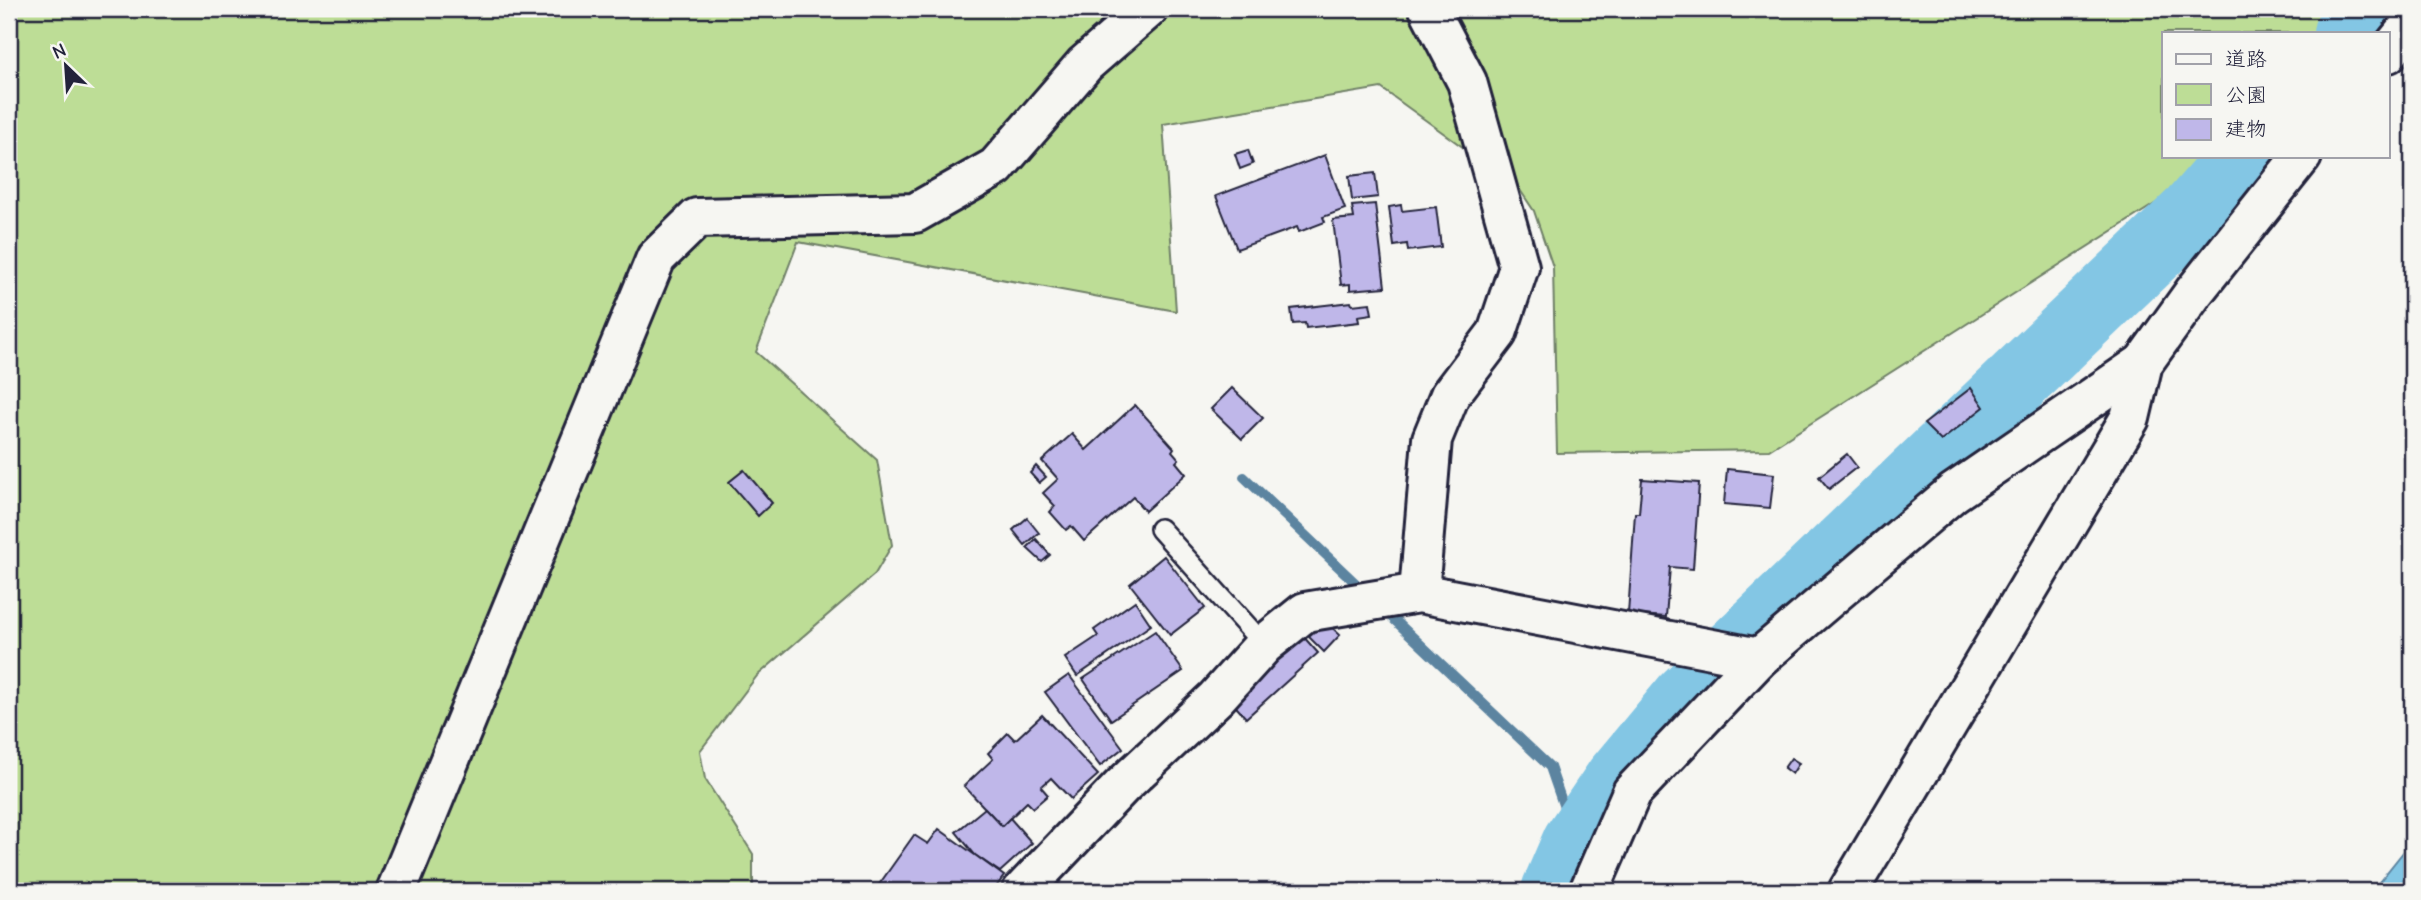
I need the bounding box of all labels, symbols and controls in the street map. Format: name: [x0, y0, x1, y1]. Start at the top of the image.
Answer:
north arrow: [32, 32, 102, 102]
legend: [2162, 32, 2390, 158]
text: N: [49, 39, 70, 64]
text: 道路: [2225, 47, 2267, 71]
text: 公園: [2225, 83, 2267, 107]
text: 建物: [2225, 117, 2267, 141]

